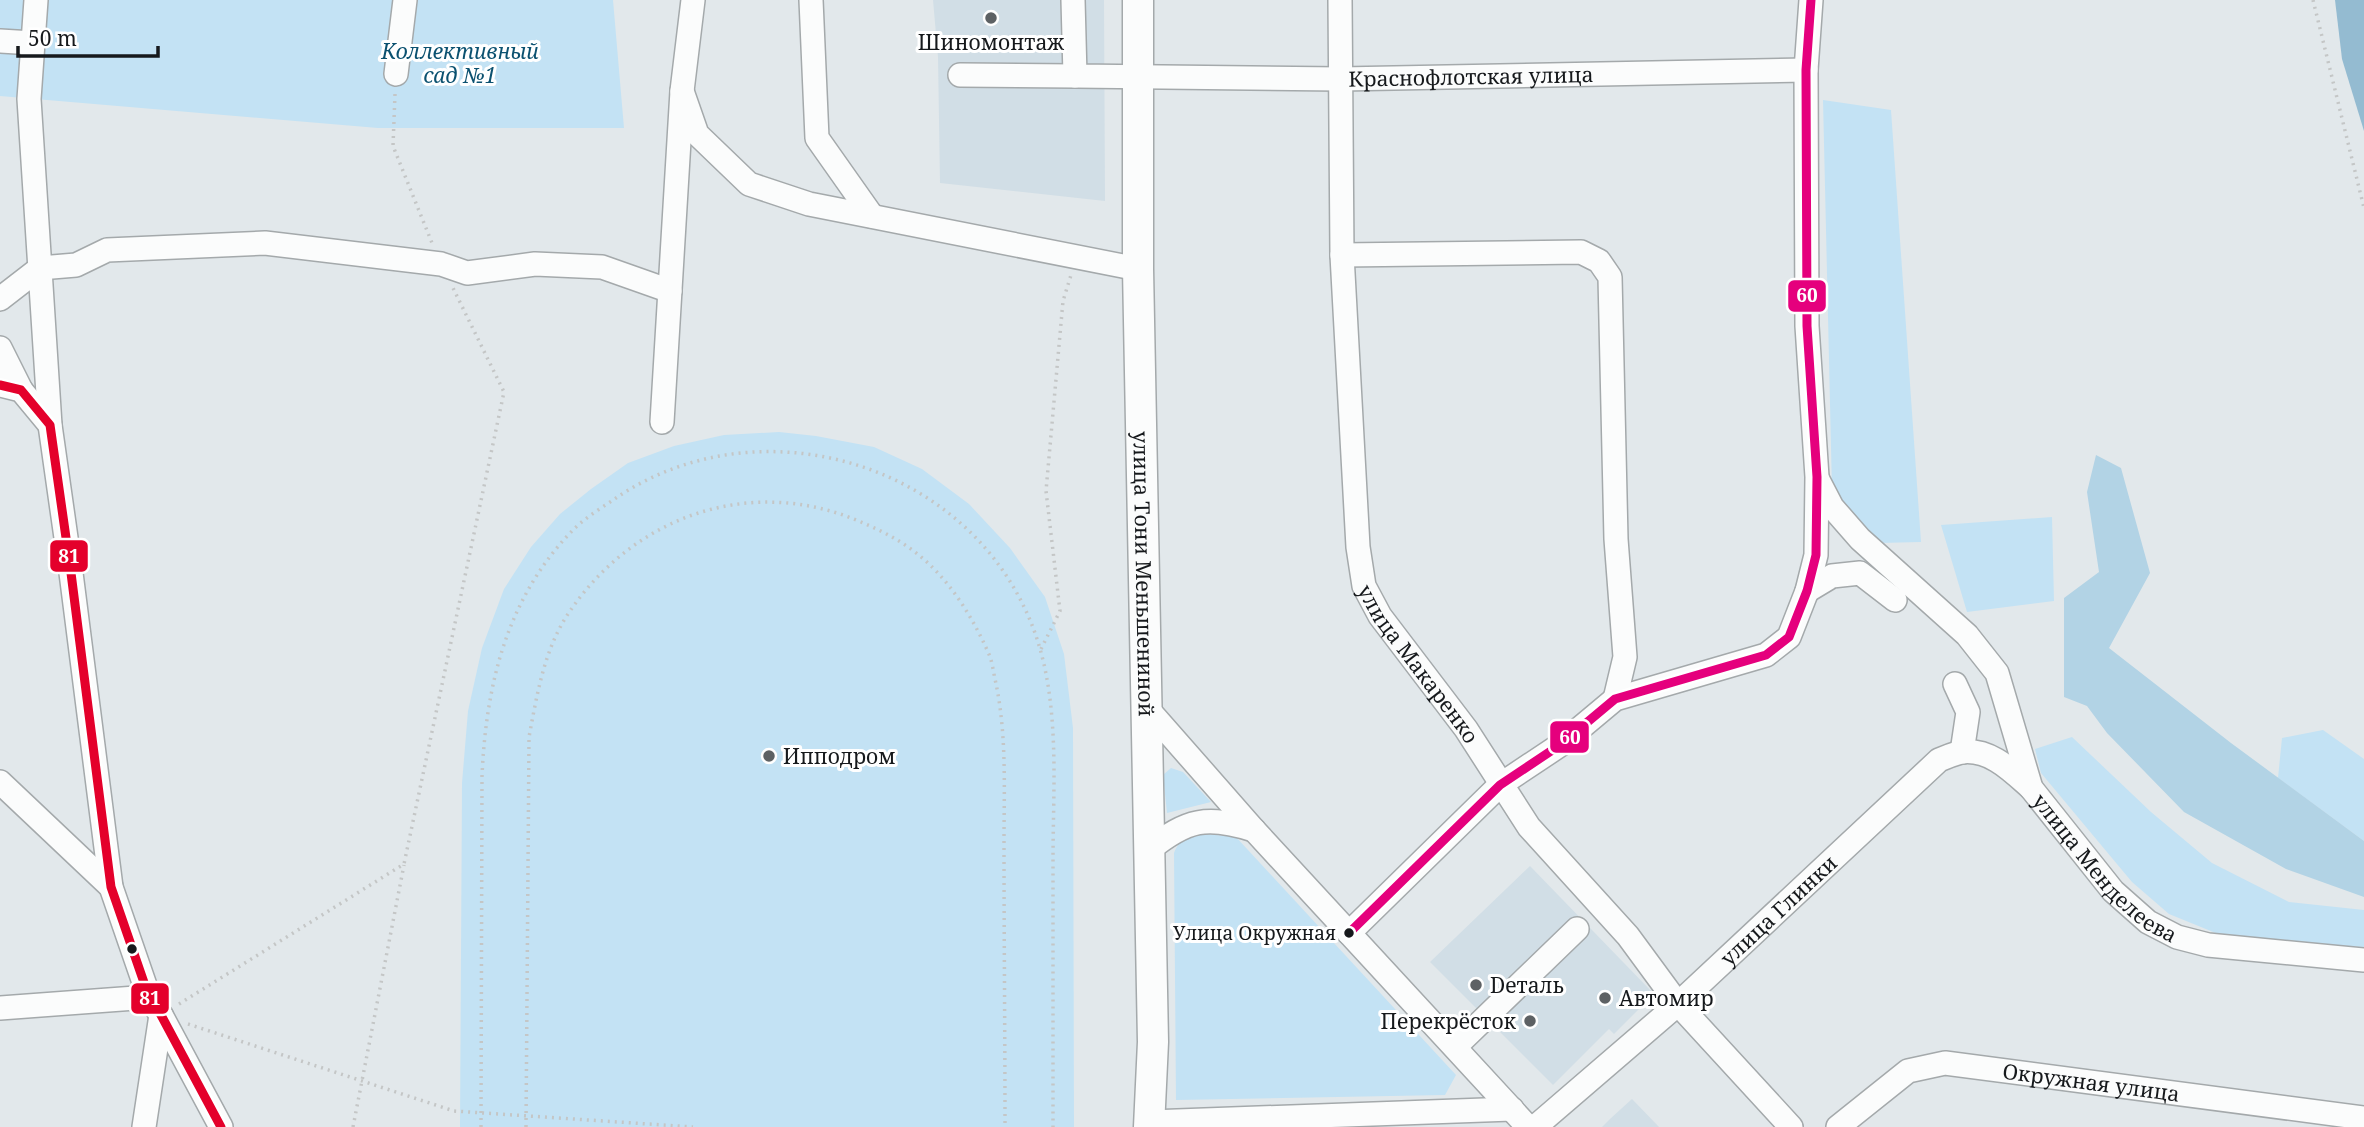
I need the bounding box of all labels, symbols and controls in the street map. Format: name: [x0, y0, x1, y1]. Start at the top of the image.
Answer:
marker: Шиномонтаж: [983, 10, 999, 26]
scale bar: [18, 14, 158, 58]
text: 50 m: [28, 24, 77, 52]
place label: Шиномонтаж: [918, 28, 1064, 56]
park label: Коллективный сад №1: [380, 37, 539, 89]
street label: Краснофлотская улица: [1348, 60, 1594, 93]
line badge: 60: [1787, 279, 1827, 313]
text: 60: [1796, 282, 1818, 308]
street label: улица Тони Меньшениной: [1127, 431, 1161, 717]
line badge: 81: [49, 539, 89, 573]
text: 81: [58, 543, 80, 569]
street label: улица Макаренко: [1352, 579, 1485, 748]
line badge: 60: [1549, 720, 1590, 754]
text: 60: [1559, 724, 1581, 750]
place label: Ипподром: [783, 742, 896, 770]
marker: Ипподром: [761, 748, 777, 764]
street label: улица Менделеева: [2027, 787, 2182, 949]
street label: улица Глинки: [1714, 849, 1843, 972]
place label: Улица Окружная: [1173, 920, 1336, 946]
marker: Улица Окружная: [1342, 926, 1356, 940]
unlabelled marker: [125, 942, 139, 956]
place label: Dеталь: [1490, 971, 1564, 999]
marker: Dеталь: [1468, 977, 1484, 993]
line badge: 81: [130, 982, 170, 1015]
place label: Автомир: [1619, 984, 1714, 1012]
text: 81: [139, 985, 161, 1011]
marker: Автомир: [1597, 990, 1613, 1006]
place label: Перекрёсток: [1381, 1007, 1517, 1035]
marker: Перекрёсток: [1522, 1013, 1538, 1029]
street label: Окружная улица: [2001, 1057, 2182, 1108]

